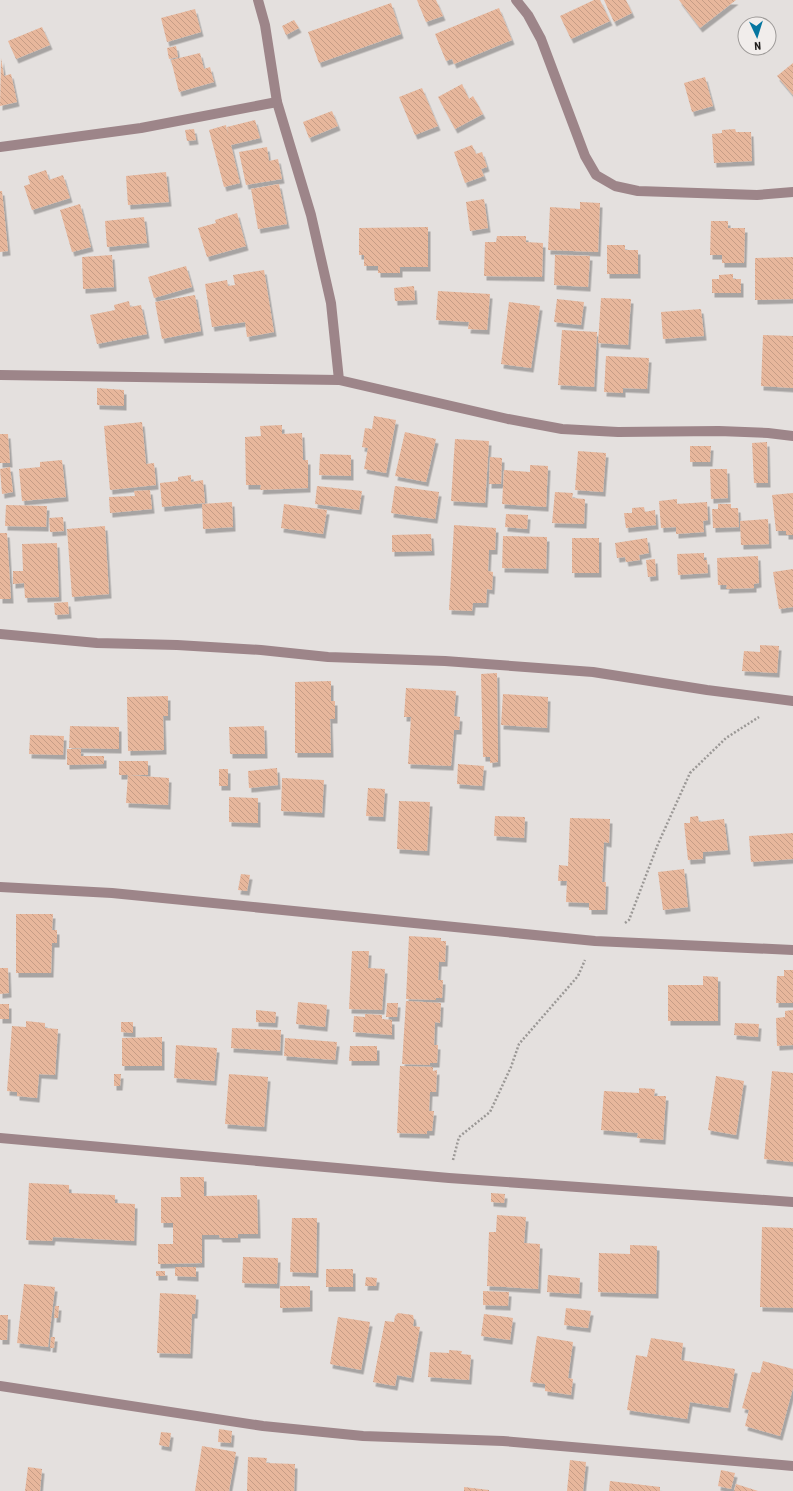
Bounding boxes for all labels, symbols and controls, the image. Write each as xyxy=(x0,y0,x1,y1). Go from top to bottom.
north arrow xyxy=(737,16,777,56)
text: N xyxy=(754,39,761,52)

